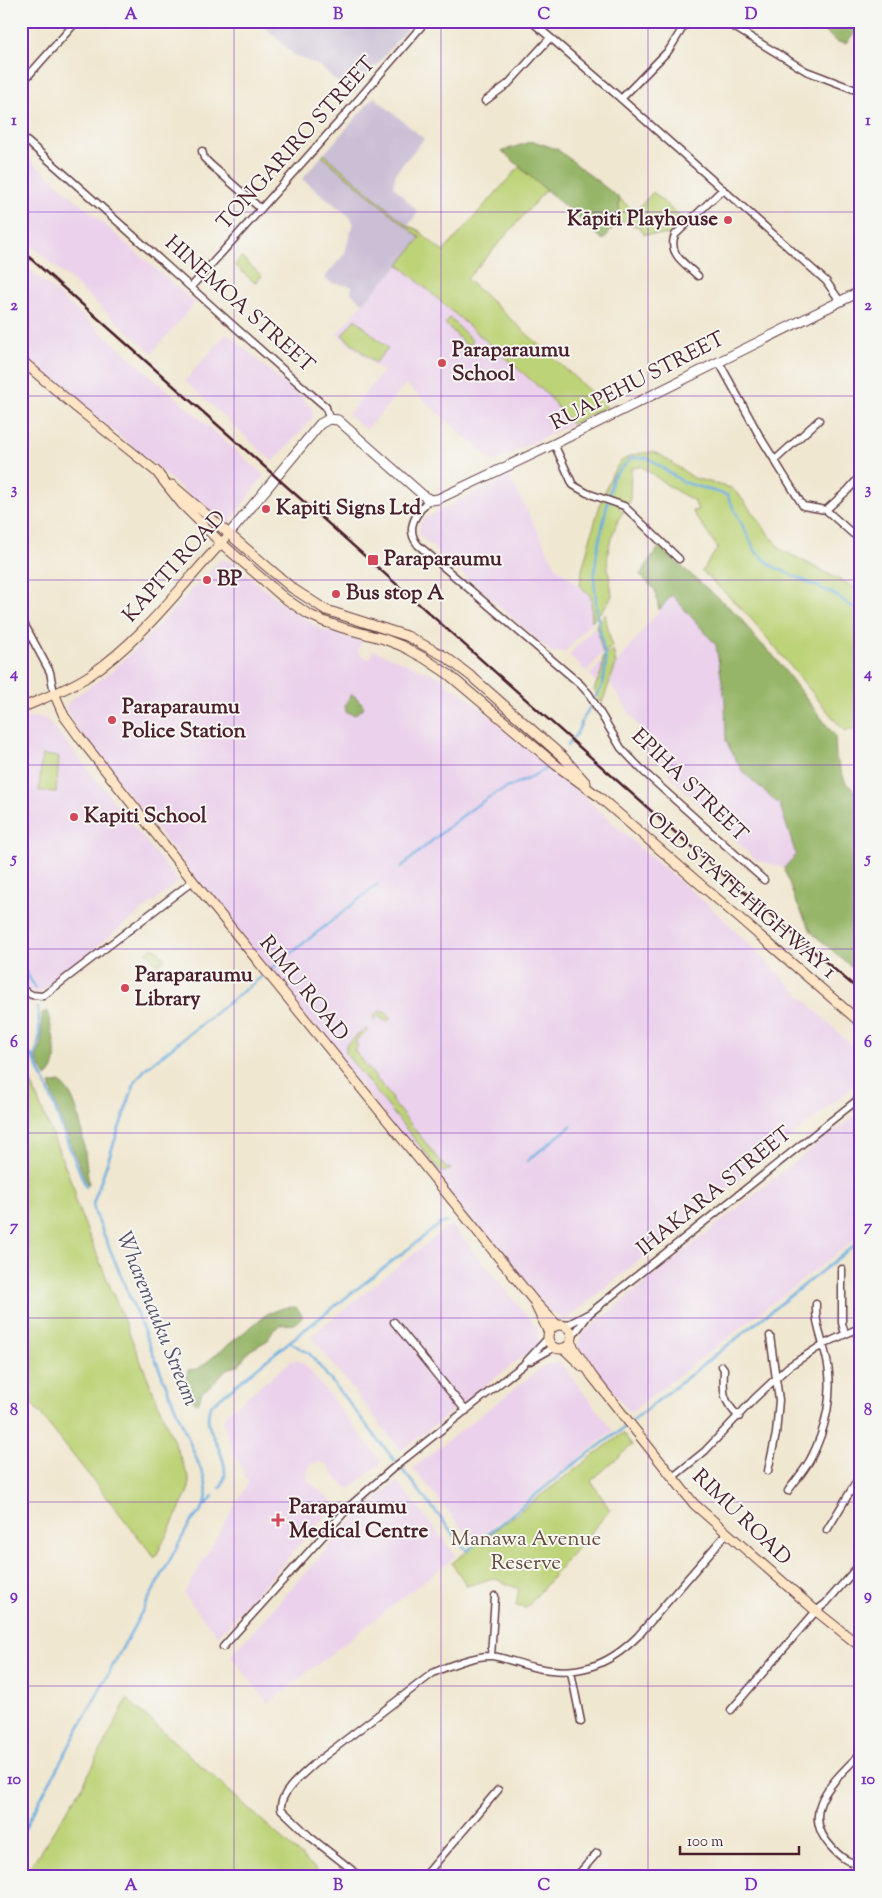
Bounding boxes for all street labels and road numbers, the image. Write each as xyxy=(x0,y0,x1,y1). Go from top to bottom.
street label: TONGARIRO STREET xyxy=(211,50,383,238)
street label: HINEMOA STREET xyxy=(157,229,321,381)
street label: RUAPEHU STREET xyxy=(546,325,731,439)
street label: KAPITI ROAD xyxy=(116,504,234,630)
street label: EPIHA STREET xyxy=(624,722,754,850)
street label: OLD STATE HIGHWAY 1 xyxy=(640,805,842,987)
street label: RIMU ROAD xyxy=(251,930,355,1048)
street label: IHAKARA STREET xyxy=(631,1120,799,1264)
street label: RIMU ROAD xyxy=(685,1463,797,1573)

